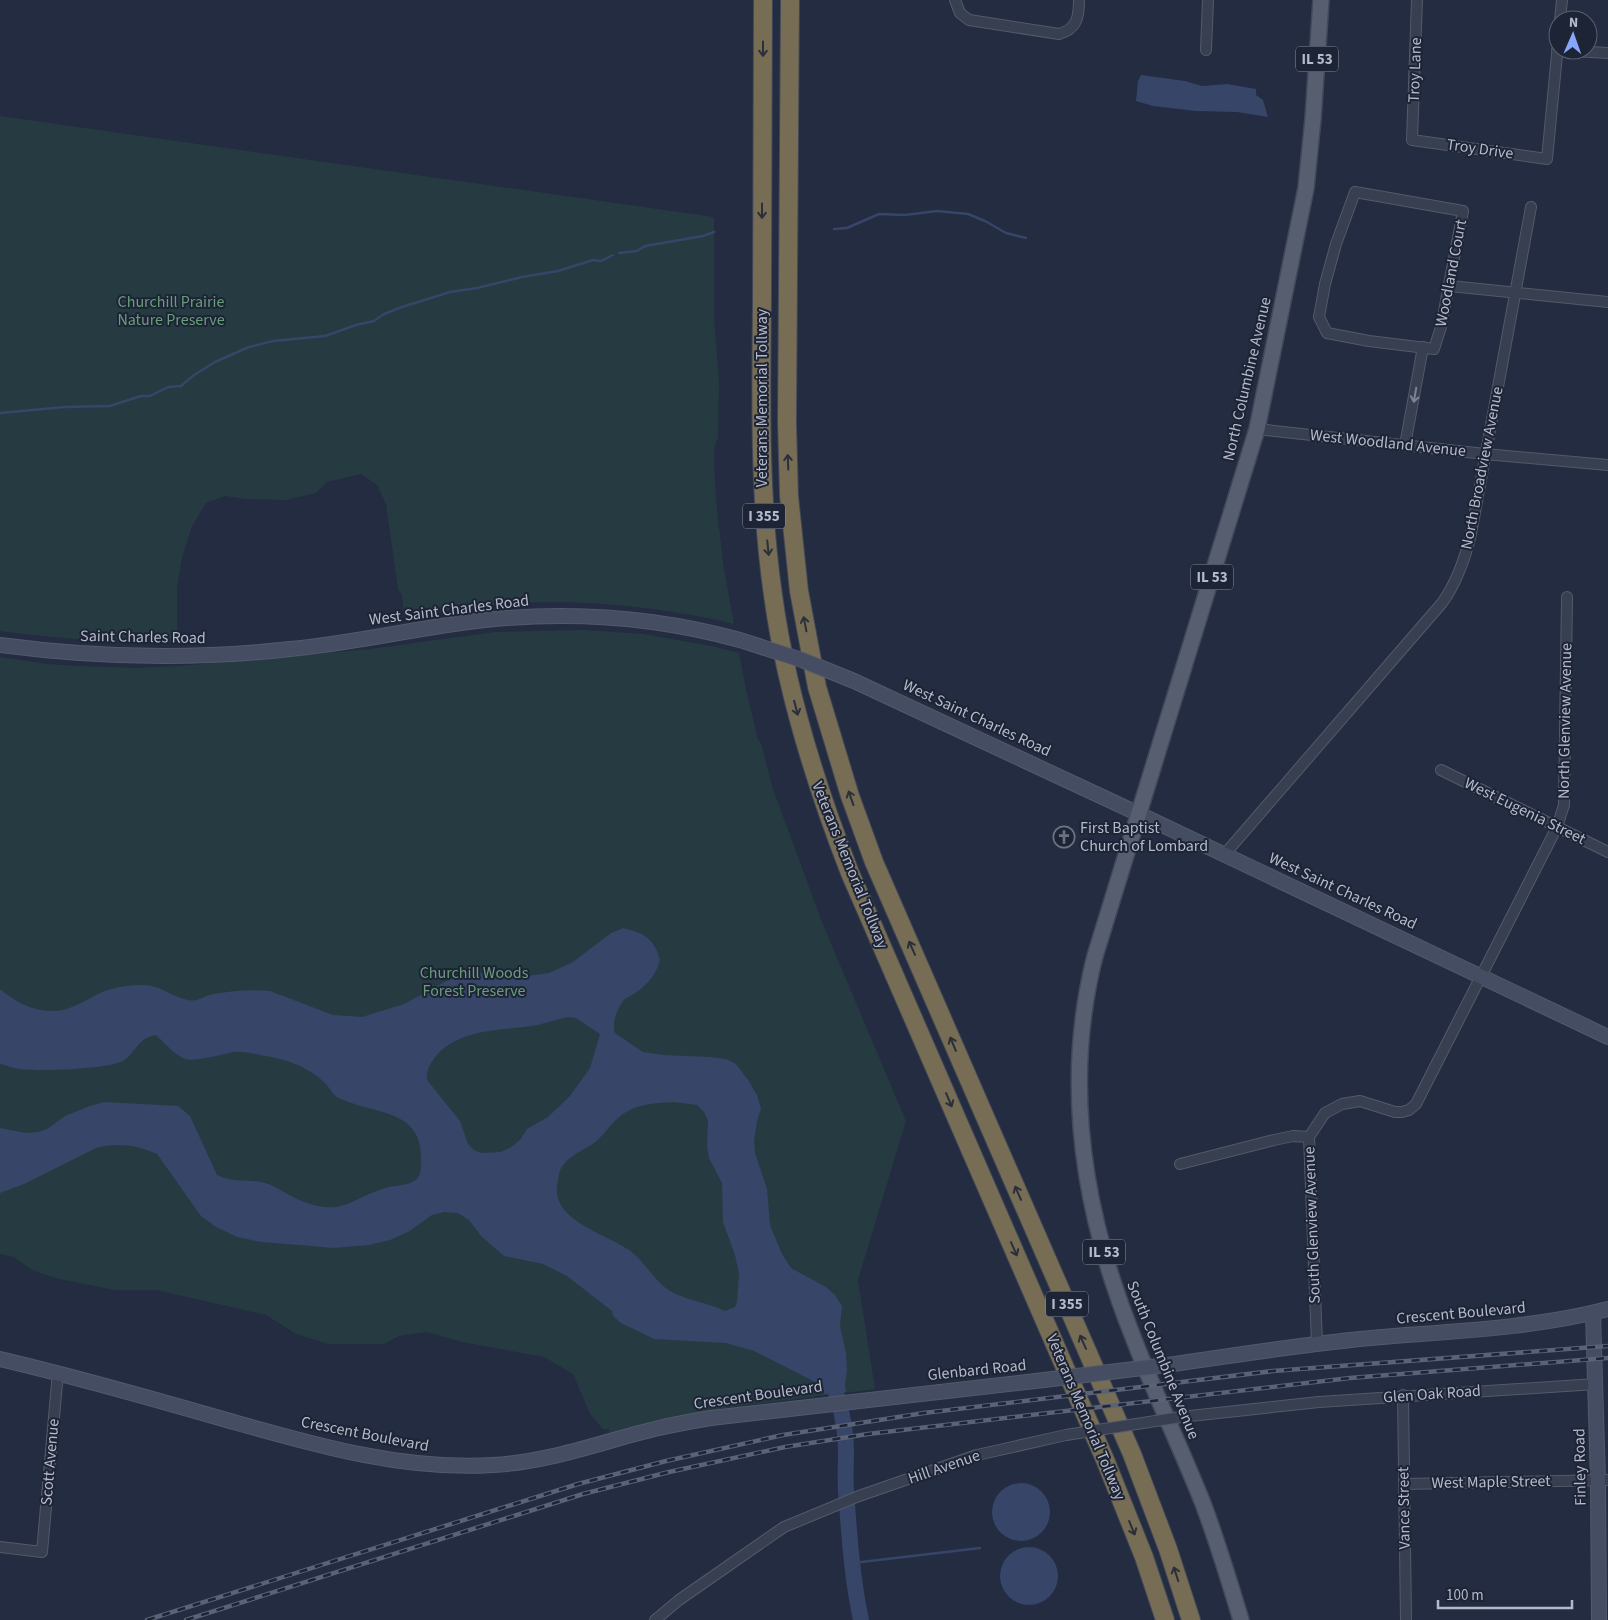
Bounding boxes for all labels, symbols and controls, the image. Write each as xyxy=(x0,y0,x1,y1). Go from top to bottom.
north arrow xyxy=(1548,10,1598,60)
text: N xyxy=(1568,13,1578,33)
street label: Troy Lane xyxy=(1403,37,1427,103)
one-way arrow xyxy=(758,40,768,56)
road number: IL 53 xyxy=(1296,46,1338,72)
street label: Troy Drive xyxy=(1445,133,1515,165)
one-way arrow xyxy=(757,202,767,219)
street label: Woodland Court xyxy=(1430,217,1472,329)
park label: Churchill Prairie Nature Preserve xyxy=(117,291,225,331)
street label: North Columbine Avenue xyxy=(1217,295,1277,463)
street label: Veterans Memorial Tollway xyxy=(751,308,773,487)
street label: North Broadview Avenue xyxy=(1455,385,1509,551)
one-way arrow xyxy=(1409,387,1419,403)
street label: West Woodland Avenue xyxy=(1309,424,1467,462)
one-way arrow xyxy=(783,455,793,471)
road number: I 355 xyxy=(743,504,785,528)
one-way arrow xyxy=(763,540,773,556)
road number: IL 53 xyxy=(1191,564,1233,590)
street label: West Saint Charles Road xyxy=(368,589,530,631)
one-way arrow xyxy=(800,616,810,632)
street label: Saint Charles Road xyxy=(80,625,206,649)
street label: North Glenview Avenue xyxy=(1553,643,1577,799)
street label: West Saint Charles Road xyxy=(899,674,1055,762)
one-way arrow xyxy=(792,700,801,716)
street label: West Eugenia Street xyxy=(1461,772,1590,850)
street label: Veterans Memorial Tollway xyxy=(806,778,894,952)
one-way arrow xyxy=(845,790,855,806)
place label: First Baptist Church of Lombard xyxy=(1080,817,1208,857)
church icon: First Baptist Church of Lombard xyxy=(1052,825,1076,849)
street label: West Saint Charles Road xyxy=(1265,847,1421,935)
one-way arrow xyxy=(906,941,916,956)
park label: Churchill Woods Forest Preserve xyxy=(420,962,529,1002)
one-way arrow xyxy=(948,1037,958,1052)
one-way arrow xyxy=(945,1092,955,1107)
street label: South Glenview Avenue xyxy=(1298,1146,1326,1304)
one-way arrow xyxy=(1013,1186,1023,1201)
road number: IL 53 xyxy=(1083,1240,1125,1264)
one-way arrow xyxy=(1009,1241,1019,1256)
street label: South Columbine Avenue xyxy=(1121,1277,1205,1443)
road number: I 355 xyxy=(1046,1292,1088,1316)
street label: Crescent Boulevard xyxy=(1395,1296,1527,1330)
street label: Veterans Memorial Tollway xyxy=(1041,1331,1131,1504)
one-way arrow xyxy=(1078,1335,1088,1350)
street label: Glenbard Road xyxy=(927,1354,1027,1386)
street label: Crescent Boulevard xyxy=(692,1375,824,1415)
street label: Glen Oak Road xyxy=(1382,1380,1482,1408)
street label: Crescent Boulevard xyxy=(299,1411,431,1457)
street label: Scott Avenue xyxy=(35,1418,65,1506)
street label: Finley Road xyxy=(1568,1428,1592,1506)
street label: Hill Avenue xyxy=(905,1444,983,1490)
street label: Vance Street xyxy=(1392,1466,1416,1550)
street label: West Maple Street xyxy=(1431,1470,1551,1494)
one-way arrow xyxy=(1128,1520,1137,1535)
one-way arrow xyxy=(1171,1566,1180,1582)
scale bar xyxy=(1438,1578,1572,1610)
text: 100 m xyxy=(1446,1585,1484,1606)

